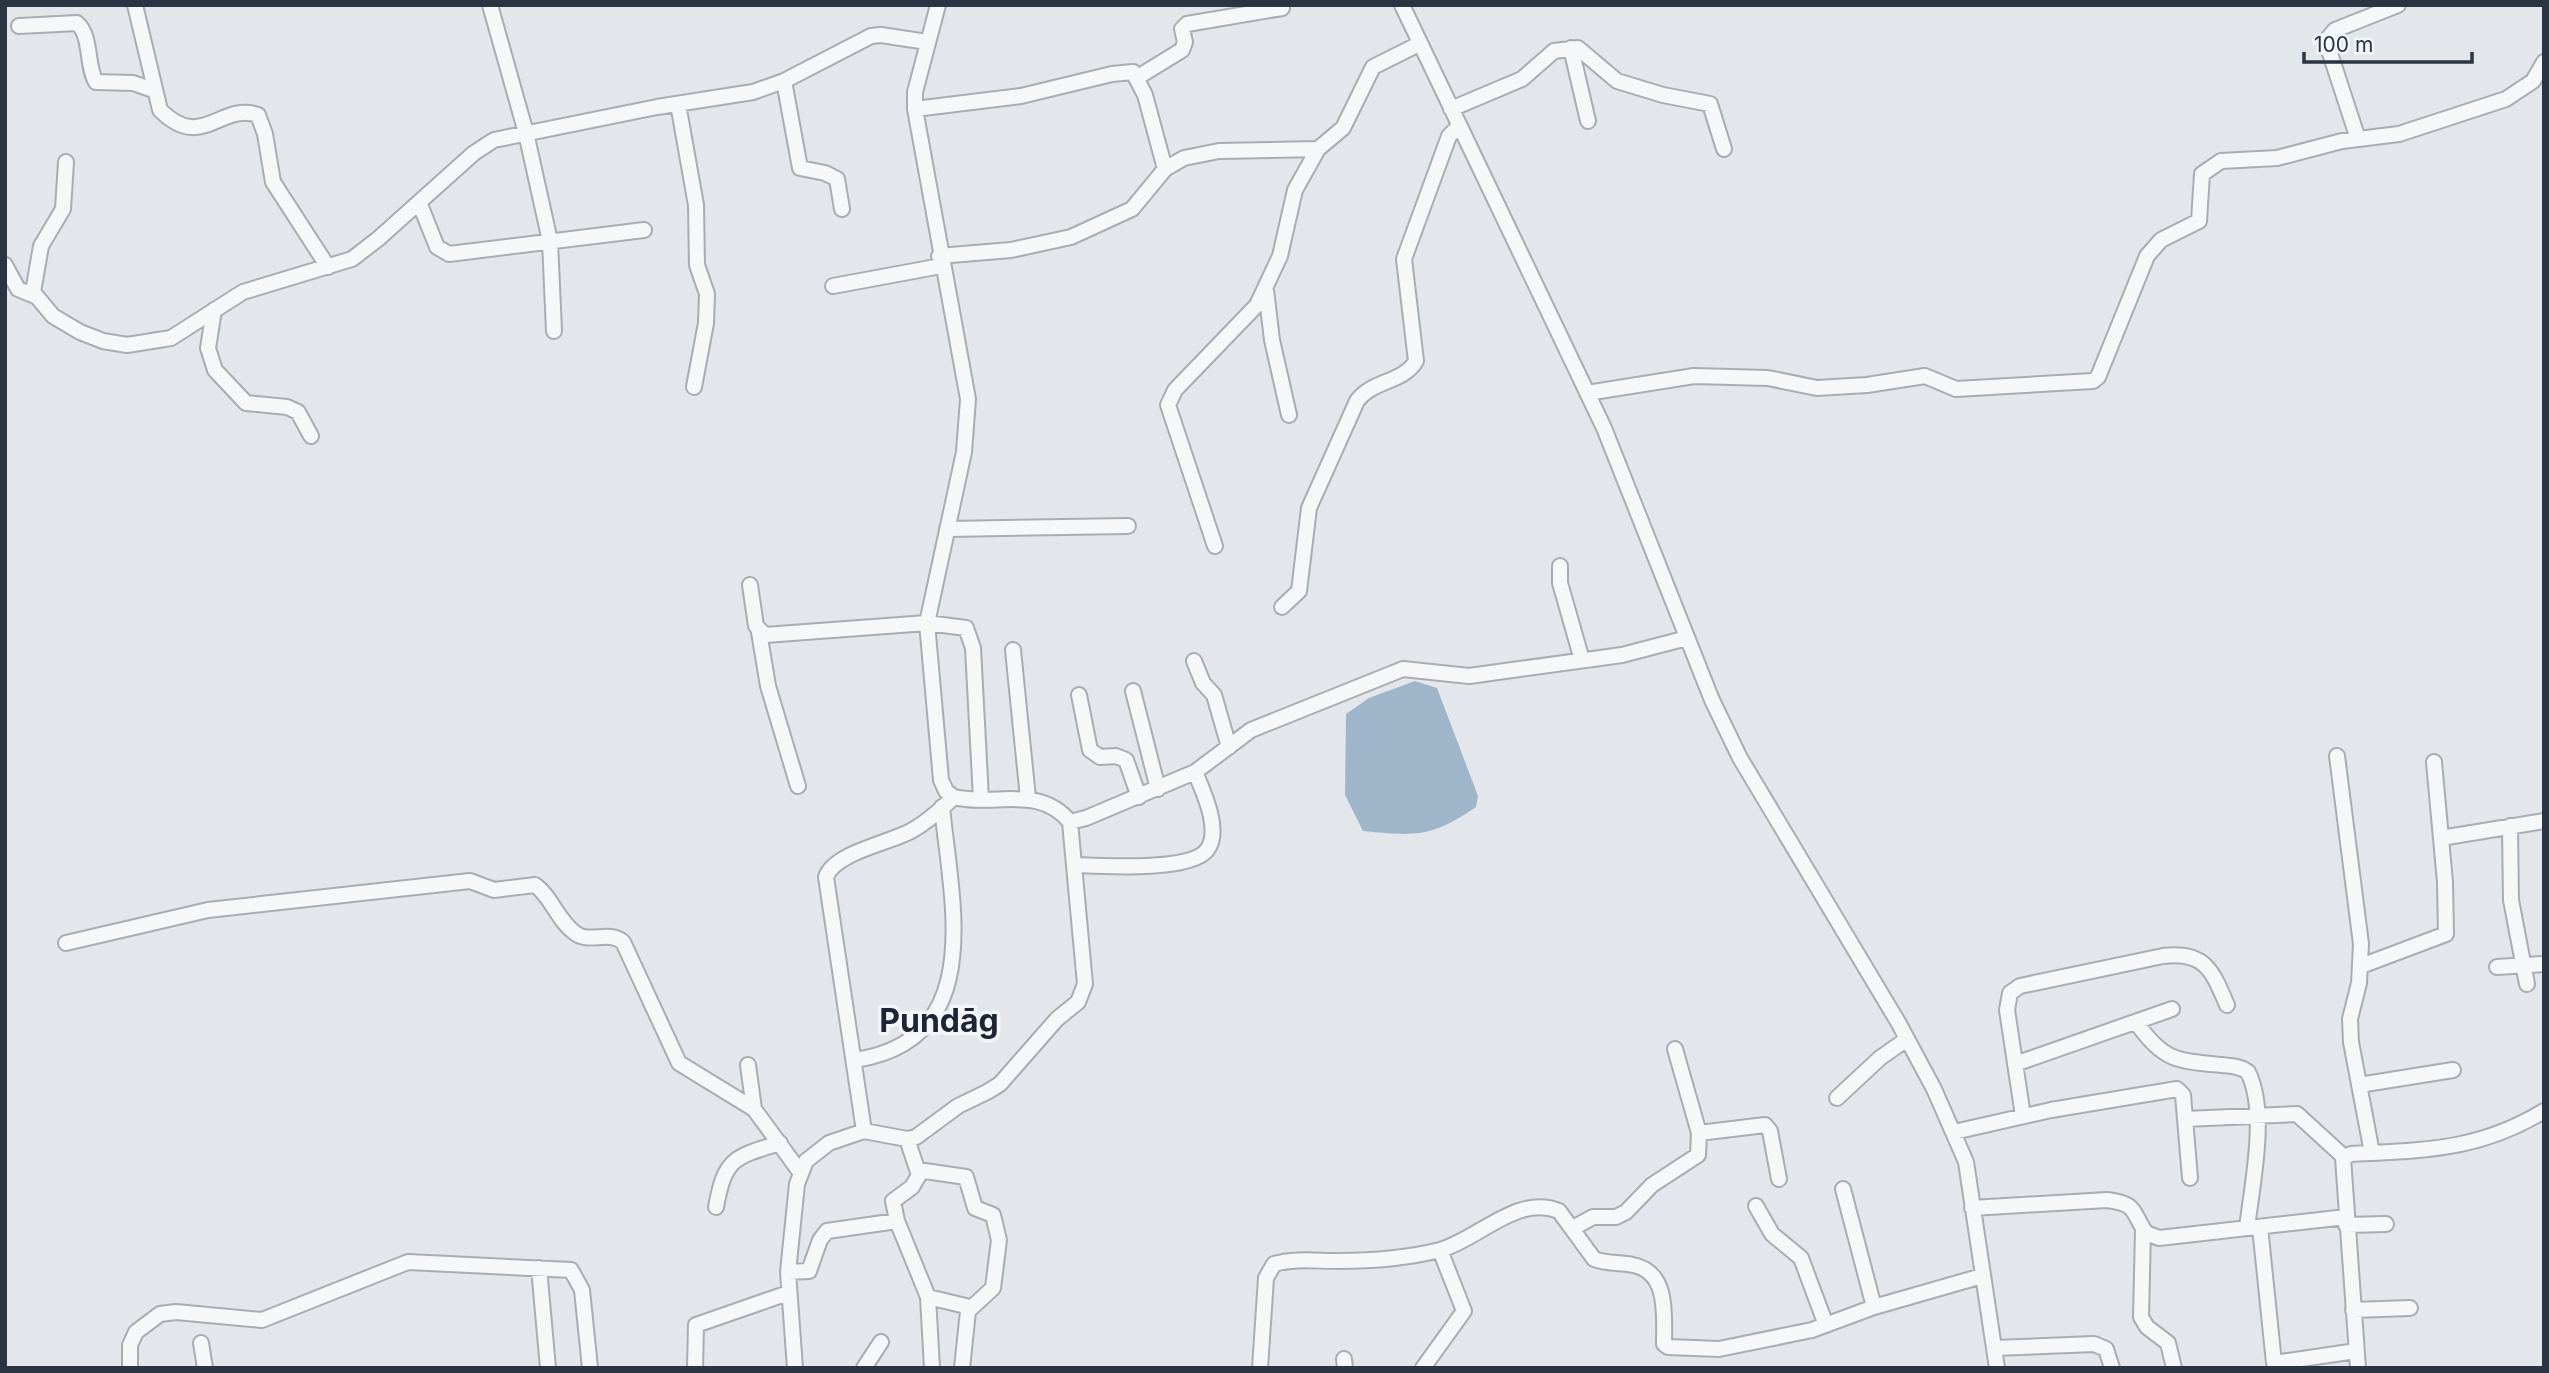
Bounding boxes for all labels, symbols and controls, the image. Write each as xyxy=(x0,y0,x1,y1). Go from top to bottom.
scale bar xyxy=(2304,21,2472,65)
text: 100 m xyxy=(2314,32,2373,57)
district label: Pundāg xyxy=(879,1001,999,1040)

